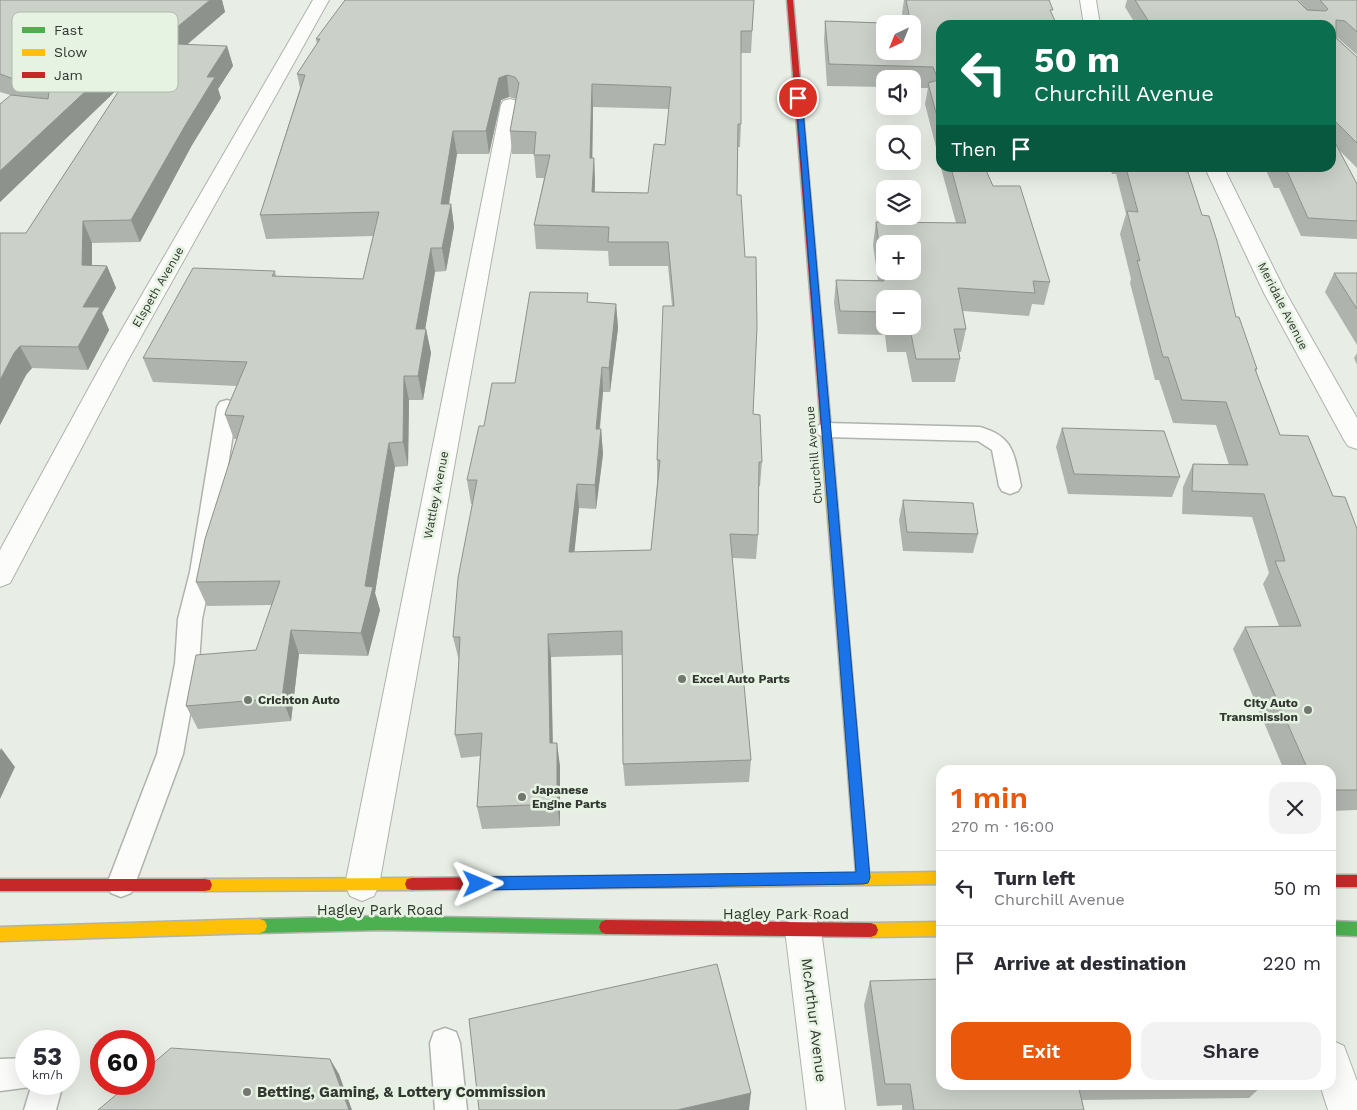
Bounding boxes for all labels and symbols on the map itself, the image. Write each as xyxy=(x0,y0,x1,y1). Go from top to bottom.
legend xyxy=(12,12,178,92)
north arrow xyxy=(876,15,921,60)
text: Fast xyxy=(54,22,83,38)
text: Slow xyxy=(54,44,87,60)
text: Jam xyxy=(54,67,83,83)
pin xyxy=(777,77,819,119)
street label: Elspeth Avenue xyxy=(129,244,187,330)
street label: Meridale Avenue xyxy=(1255,260,1311,352)
street label: Churchill Avenue xyxy=(803,405,825,504)
street label: Wattley Avenue xyxy=(421,450,451,540)
place label: Excel Auto Parts xyxy=(692,672,791,686)
marker: Excel Auto Parts xyxy=(676,673,688,685)
place label: Crichton Auto xyxy=(258,693,340,707)
marker: Crichton Auto xyxy=(242,694,254,706)
place label: City Auto Transmission xyxy=(1219,696,1298,724)
marker: City Auto Transmission xyxy=(1302,704,1314,716)
place label: Japanese Engine Parts xyxy=(532,783,607,811)
marker: Japanese Engine Parts xyxy=(516,791,528,803)
position arrow xyxy=(451,857,503,909)
street label: Hagley Park Road xyxy=(317,901,443,919)
street label: Hagley Park Road xyxy=(723,905,849,923)
street label: McArthur Avenue xyxy=(797,957,831,1083)
speed limit sign: 60 xyxy=(90,1030,155,1095)
place label: Betting, Gaming, & Lottery Commission xyxy=(257,1083,546,1101)
marker: Betting, Gaming, & Lottery Commission xyxy=(241,1086,253,1098)

